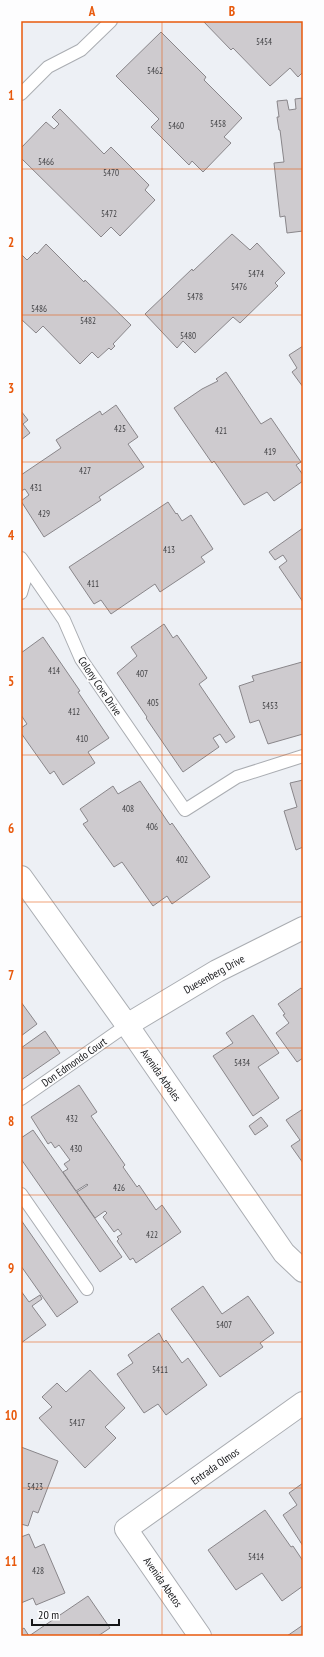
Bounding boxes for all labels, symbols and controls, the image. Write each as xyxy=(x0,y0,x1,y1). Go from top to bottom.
text: A xyxy=(88,3,96,20)
text: B xyxy=(229,3,235,20)
house number: 5454 xyxy=(256,36,272,47)
house number: 5462 xyxy=(147,65,163,76)
text: 1 xyxy=(8,87,14,104)
house number: 5458 xyxy=(210,118,226,129)
house number: 5460 xyxy=(168,120,184,131)
house number: 5466 xyxy=(38,156,54,167)
house number: 5470 xyxy=(103,167,119,178)
house number: 5472 xyxy=(101,208,117,219)
text: 2 xyxy=(8,234,14,251)
house number: 5474 xyxy=(248,268,264,279)
house number: 5476 xyxy=(231,281,247,292)
house number: 5478 xyxy=(187,291,203,302)
house number: 5486 xyxy=(31,303,47,314)
house number: 5482 xyxy=(80,315,96,326)
house number: 5480 xyxy=(180,330,196,341)
text: 3 xyxy=(8,380,14,397)
house number: 425 xyxy=(114,423,126,434)
house number: 421 xyxy=(215,425,227,436)
house number: 419 xyxy=(264,446,276,457)
house number: 427 xyxy=(79,465,91,476)
house number: 431 xyxy=(30,482,42,493)
house number: 429 xyxy=(38,508,50,519)
text: 4 xyxy=(8,527,15,544)
house number: 413 xyxy=(163,544,175,555)
house number: 411 xyxy=(87,578,99,589)
street label: Colony Cove Drive xyxy=(75,654,125,719)
house number: 414 xyxy=(48,665,60,676)
house number: 407 xyxy=(136,668,148,679)
text: 5 xyxy=(8,673,14,690)
house number: 405 xyxy=(147,697,159,708)
house number: 5453 xyxy=(262,700,278,711)
house number: 412 xyxy=(68,706,80,717)
house number: 410 xyxy=(76,733,88,744)
house number: 408 xyxy=(122,803,134,814)
text: 6 xyxy=(8,820,14,837)
house number: 406 xyxy=(146,821,158,832)
house number: 402 xyxy=(176,854,188,865)
street label: Duesenberg Drive xyxy=(181,951,247,997)
text: 7 xyxy=(8,967,14,984)
street label: Don Edmondo Court xyxy=(39,1034,109,1090)
street label: Avenida Arboles xyxy=(138,1046,184,1104)
house number: 5434 xyxy=(234,1057,250,1068)
text: 8 xyxy=(8,1113,14,1130)
house number: 432 xyxy=(66,1113,78,1124)
house number: 430 xyxy=(70,1143,82,1154)
house number: 426 xyxy=(113,1182,125,1193)
house number: 422 xyxy=(146,1229,158,1240)
text: 9 xyxy=(8,1260,14,1277)
house number: 5407 xyxy=(216,1319,232,1330)
house number: 5411 xyxy=(152,1364,168,1375)
text: 10 xyxy=(5,1407,17,1424)
house number: 5417 xyxy=(69,1417,85,1428)
street label: Entrada Olmos xyxy=(188,1444,242,1488)
house number: 5423 xyxy=(27,1481,43,1492)
house number: 5414 xyxy=(248,1551,264,1562)
text: 11 xyxy=(5,1553,17,1570)
street label: Avenida Abetos xyxy=(141,1554,186,1610)
house number: 428 xyxy=(32,1565,44,1576)
scale bar xyxy=(32,1601,119,1627)
text: 20 m xyxy=(38,1607,59,1622)

